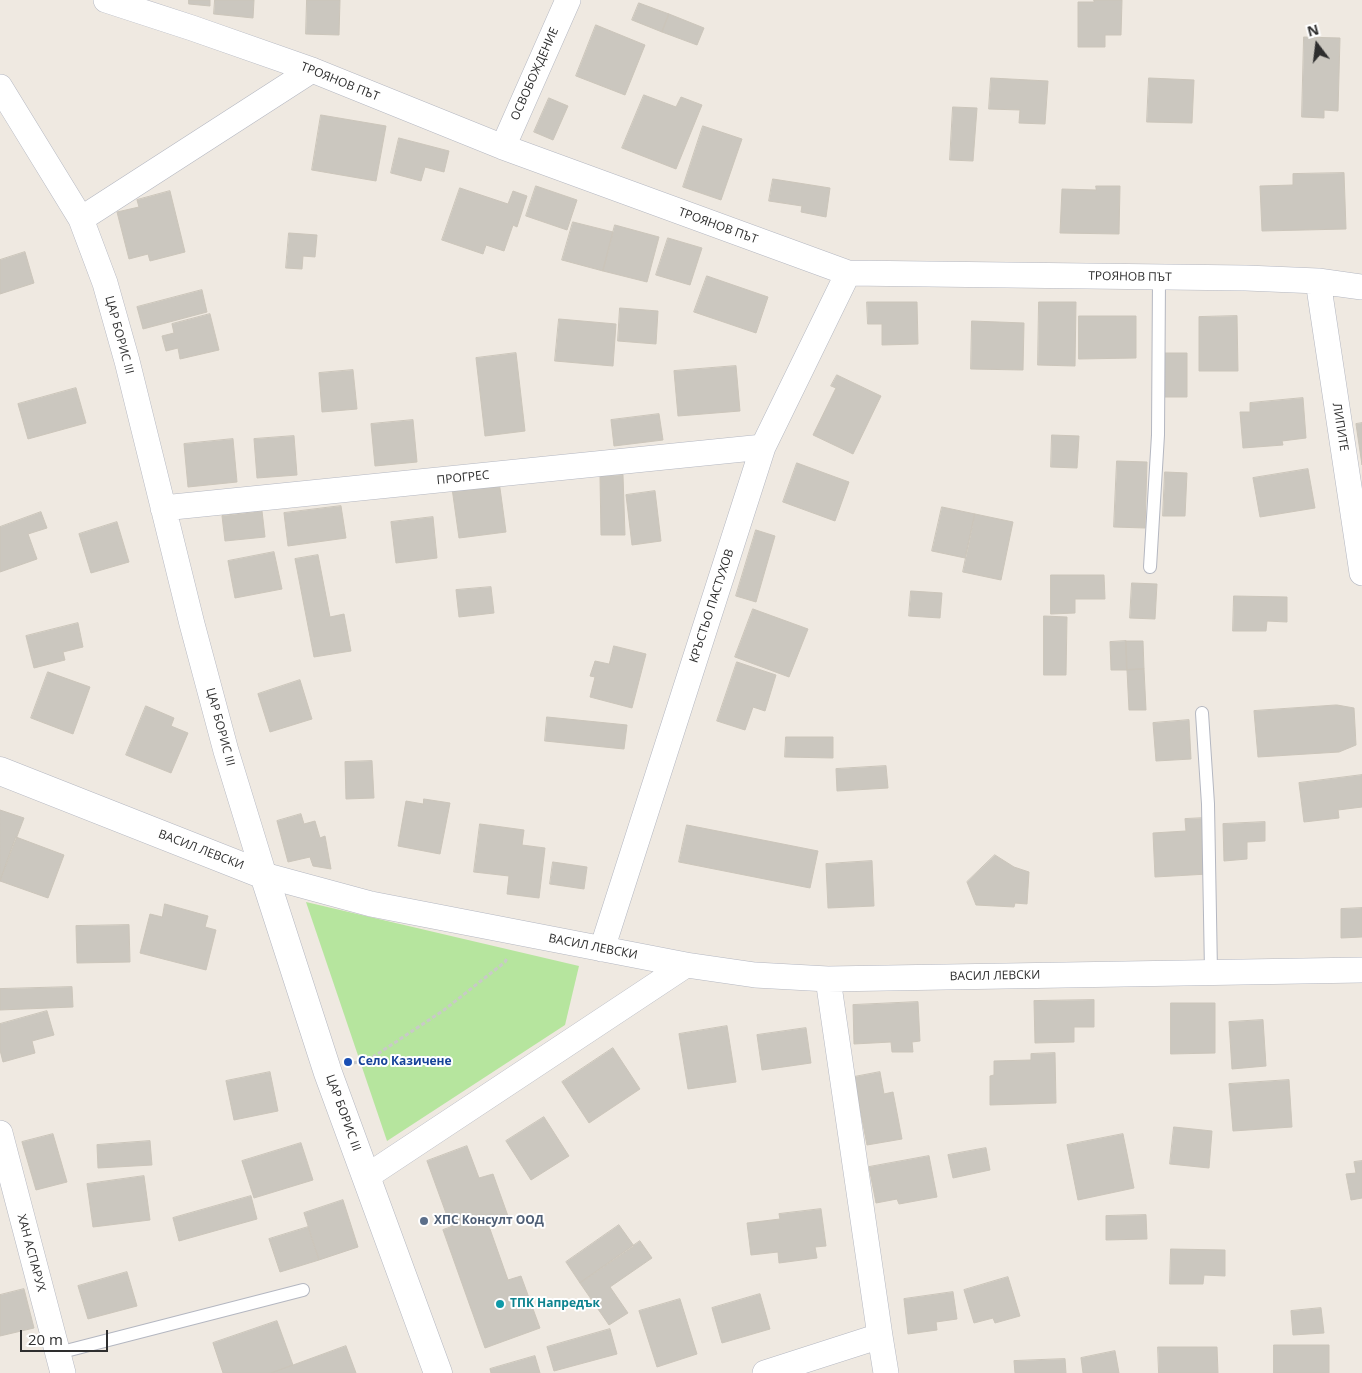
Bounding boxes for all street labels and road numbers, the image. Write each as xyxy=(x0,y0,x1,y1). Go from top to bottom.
street label: ОСВОБОЖДЕНИЕ xyxy=(508,25,562,123)
street label: ТРОЯНОВ ПЪТ xyxy=(299,60,381,104)
street label: ТРОЯНОВ ПЪТ xyxy=(676,205,760,247)
street label: ТРОЯНОВ ПЪТ xyxy=(1088,269,1172,285)
street label: ЦАР БОРИС III xyxy=(102,294,136,376)
street label: ЛИПИТЕ xyxy=(1329,402,1351,452)
street label: ПРОГРЕС xyxy=(436,468,490,488)
street label: КРЪСТЬО ПАСТУХОВ xyxy=(687,547,737,665)
street label: ЦАР БОРИС III xyxy=(203,686,237,768)
street label: ВАСИЛ ЛЕВСКИ xyxy=(156,827,246,873)
street label: ВАСИЛ ЛЕВСКИ xyxy=(547,931,639,963)
street label: ВАСИЛ ЛЕВСКИ xyxy=(950,968,1040,984)
street label: ЦАР БОРИС III xyxy=(322,1073,364,1153)
street label: ХАН АСПАРУХ xyxy=(14,1213,48,1293)

